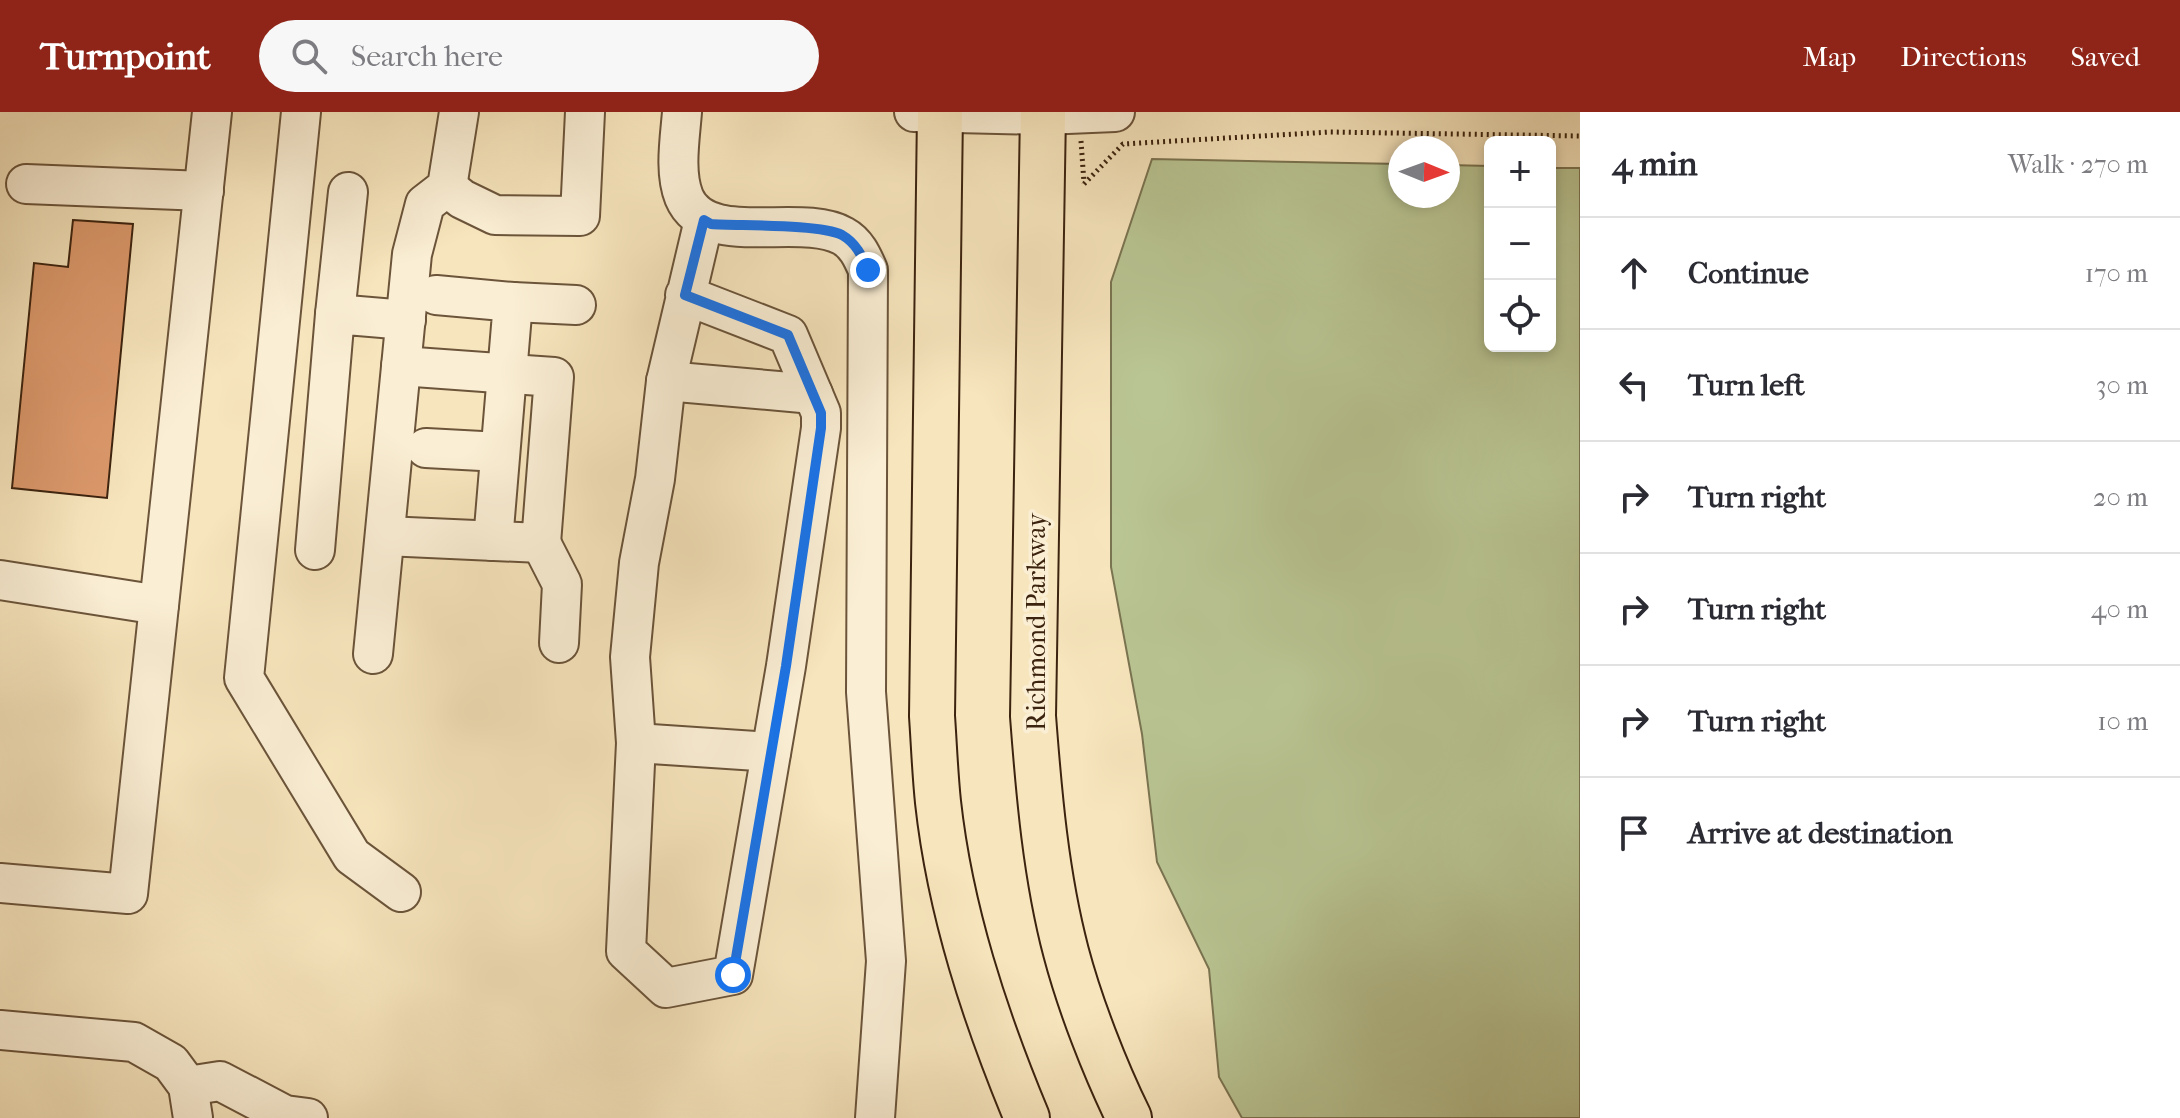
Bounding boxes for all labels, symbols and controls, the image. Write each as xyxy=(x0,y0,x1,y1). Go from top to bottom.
search box xyxy=(259,20,819,92)
text: Turnpoint xyxy=(40,34,211,79)
icon: search xyxy=(287,34,331,78)
text: Search here xyxy=(351,39,503,74)
text: Map xyxy=(1803,40,1856,73)
text: Directions xyxy=(1900,40,2027,73)
text: Saved xyxy=(2071,40,2140,73)
north arrow xyxy=(1388,136,1460,208)
map controls xyxy=(1484,136,1556,352)
button: + xyxy=(1484,136,1556,208)
text: 4 min xyxy=(1612,144,1697,184)
text: Walk · 270 m xyxy=(2008,149,2148,180)
button: − xyxy=(1484,208,1556,280)
icon: ahead xyxy=(1612,251,1656,295)
route end xyxy=(850,252,886,288)
text: Continue xyxy=(1688,256,1809,291)
text: 170 m xyxy=(2085,258,2148,289)
button: locate xyxy=(1484,280,1556,352)
icon: left xyxy=(1612,363,1656,407)
text: Turn left xyxy=(1688,368,1805,403)
text: 30 m xyxy=(2096,370,2148,401)
icon: right xyxy=(1612,475,1656,519)
text: Turn right xyxy=(1688,480,1826,515)
text: 20 m xyxy=(2093,482,2148,513)
street label: Richmond Parkway xyxy=(1021,512,1052,731)
icon: right xyxy=(1612,587,1656,631)
text: Turn right xyxy=(1688,592,1826,627)
text: 40 m xyxy=(2091,594,2148,625)
icon: right xyxy=(1612,699,1656,743)
text: Turn right xyxy=(1688,704,1826,739)
text: 10 m xyxy=(2097,706,2148,737)
icon: arrive xyxy=(1612,811,1656,855)
text: Arrive at destination xyxy=(1688,816,1953,851)
route start xyxy=(715,957,751,993)

